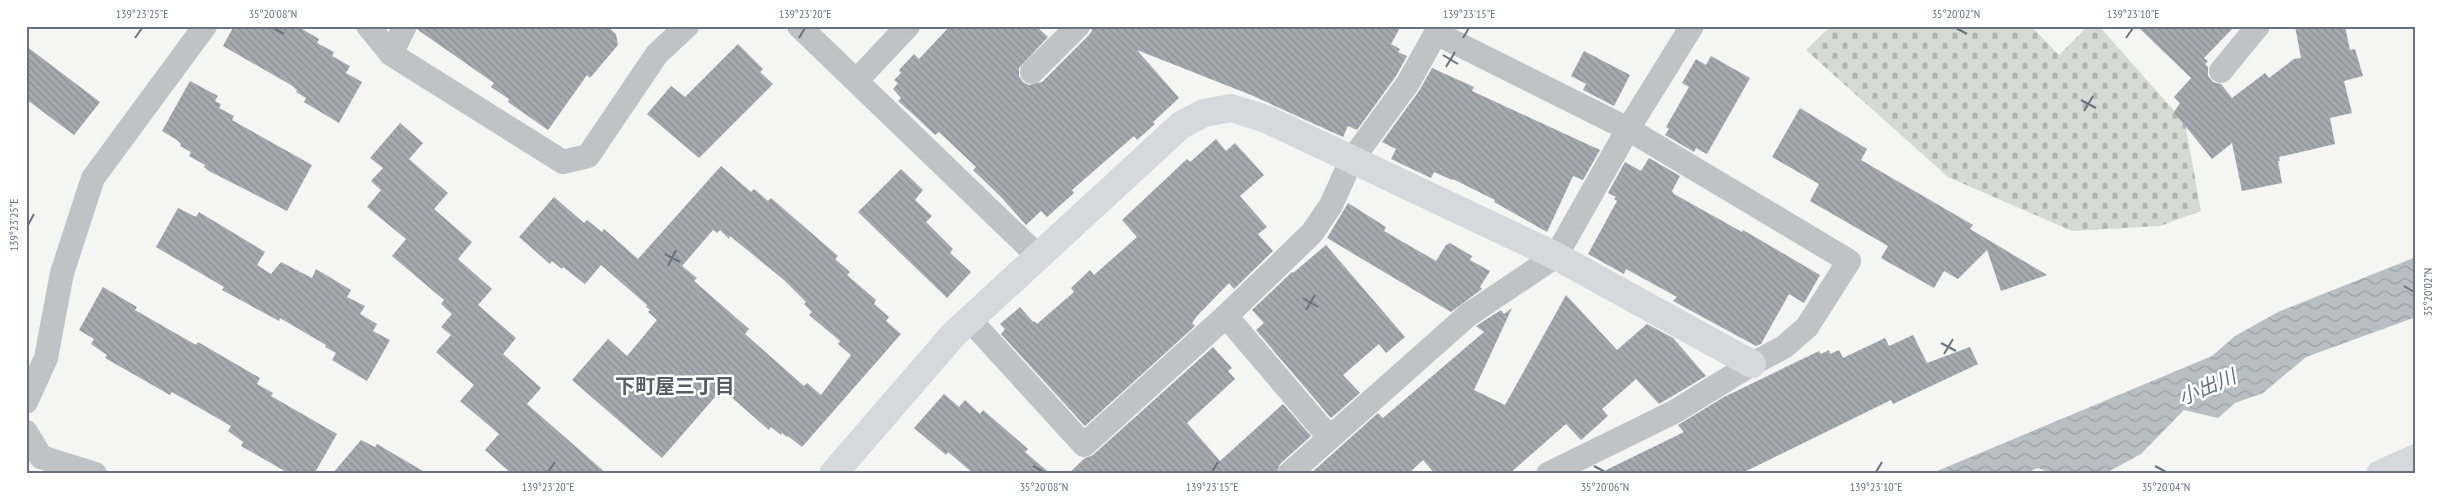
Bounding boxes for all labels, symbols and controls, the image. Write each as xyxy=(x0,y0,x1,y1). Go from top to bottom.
text: 139°23'25"E xyxy=(116,6,168,21)
text: 35°20'08"N xyxy=(249,6,297,21)
text: 139°23'20"E xyxy=(779,6,831,21)
text: 139°23'15"E xyxy=(1443,6,1495,21)
text: 35°20'02"N xyxy=(1932,6,1980,21)
text: 139°23'10"E xyxy=(2107,6,2159,21)
text: 139°23'25"E xyxy=(6,199,21,251)
text: 35°20'02"N xyxy=(2420,268,2435,316)
water label: 小出川 xyxy=(2174,363,2242,411)
district label: 下町屋三丁目 xyxy=(615,373,735,399)
text: 139°23'20"E xyxy=(522,479,574,494)
text: 35°20'08"N xyxy=(1020,479,1068,494)
text: 139°23'15"E xyxy=(1186,479,1238,494)
text: 35°20'06"N xyxy=(1581,479,1629,494)
text: 139°23'10"E xyxy=(1850,479,1902,494)
text: 35°20'04"N xyxy=(2142,479,2190,494)

